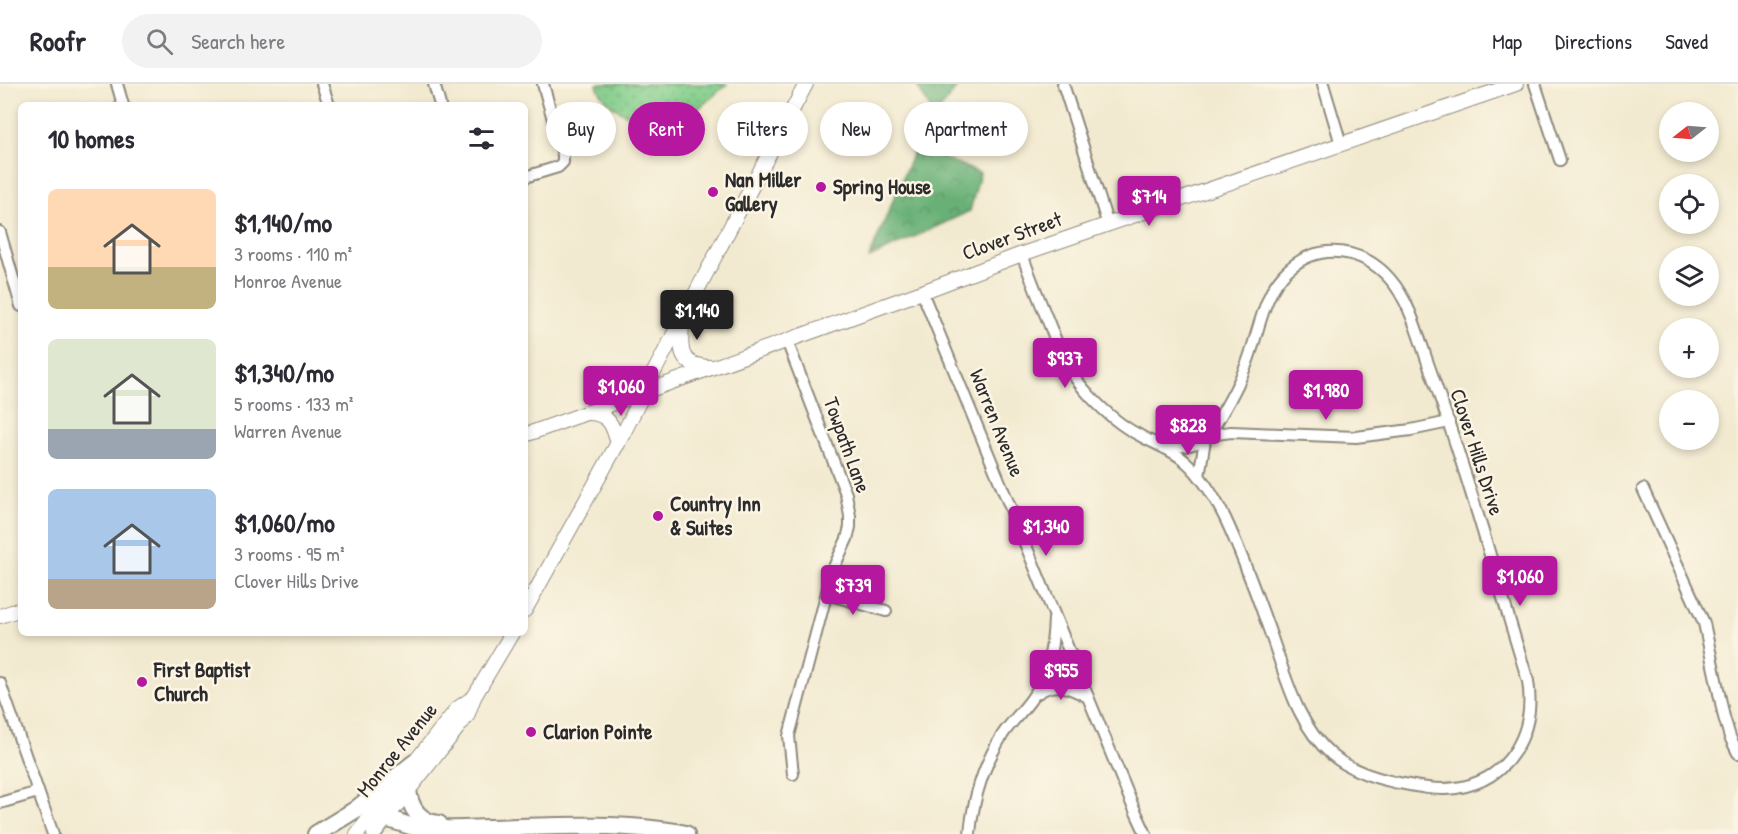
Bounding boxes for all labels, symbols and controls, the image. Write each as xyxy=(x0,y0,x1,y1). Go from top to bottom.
search box xyxy=(122,14,542,68)
text: Roofr xyxy=(30,22,86,60)
icon: search xyxy=(143,25,176,58)
text: Search here xyxy=(191,26,285,56)
text: Map xyxy=(1492,27,1522,56)
text: Directions xyxy=(1555,27,1632,56)
text: Saved xyxy=(1665,27,1708,56)
chip: Buy xyxy=(546,102,616,156)
chip: Rent xyxy=(628,102,705,156)
chip: Filters xyxy=(717,102,808,156)
chip: New xyxy=(820,102,892,156)
chip: Apartment xyxy=(904,102,1028,156)
north arrow xyxy=(1659,102,1719,162)
map controls xyxy=(1659,102,1719,450)
text: 10 homes xyxy=(48,121,135,156)
icon: filters xyxy=(465,122,498,155)
place label: Nan Miller Gallery xyxy=(725,165,802,219)
place label: Spring House xyxy=(833,172,932,202)
button: locate xyxy=(1659,174,1719,234)
pin: $714 xyxy=(1113,176,1185,227)
marker: Spring House xyxy=(814,180,828,194)
text: $714 xyxy=(1132,182,1166,209)
marker: Nan Miller Gallery xyxy=(706,185,720,199)
street label: Clover Street xyxy=(958,204,1066,267)
text: $1,140/mo xyxy=(234,205,332,240)
icon: home xyxy=(96,213,168,285)
text: 3 rooms · 110 m² xyxy=(234,240,352,267)
button: layers xyxy=(1659,246,1719,306)
text: Monroe Avenue xyxy=(234,267,342,294)
pin: $1,140 xyxy=(648,290,746,341)
text: $1,140 xyxy=(674,296,720,323)
button: + xyxy=(1659,318,1719,378)
pin: $937 xyxy=(1029,338,1101,389)
text: $937 xyxy=(1047,344,1083,371)
text: $1,340/mo xyxy=(234,355,334,390)
icon: home xyxy=(96,363,168,435)
street label: Warren Avenue xyxy=(963,365,1032,481)
pin: $1,060 xyxy=(572,366,670,417)
pin: $1,980 xyxy=(1277,370,1375,421)
text: $1,060 xyxy=(597,372,645,399)
text: $1,980 xyxy=(1303,376,1349,403)
street label: Clover Hills Drive xyxy=(1443,385,1512,519)
text: 5 rooms · 133 m² xyxy=(234,390,353,417)
button: − xyxy=(1659,390,1719,450)
street label: Towpath Lane xyxy=(817,393,878,497)
pin: $828 xyxy=(1152,405,1224,456)
text: $828 xyxy=(1170,411,1206,438)
text: Warren Avenue xyxy=(234,417,342,444)
place label: Country Inn & Suites xyxy=(670,489,761,542)
text: $1,060/mo xyxy=(234,505,335,540)
pin: $1,340 xyxy=(997,506,1095,557)
marker: Country Inn & Suites xyxy=(651,509,665,523)
text: $1,340 xyxy=(1023,512,1069,539)
icon: home xyxy=(96,513,168,585)
text: 3 rooms · 95 m² xyxy=(234,540,344,567)
pin: $1,060 xyxy=(1471,556,1569,607)
text: $1,060 xyxy=(1496,562,1544,589)
pin: $739 xyxy=(817,565,889,616)
text: Clover Hills Drive xyxy=(234,567,359,594)
text: $739 xyxy=(835,571,871,598)
pin: $955 xyxy=(1025,650,1097,701)
place label: First Baptist Church xyxy=(153,655,251,708)
text: $955 xyxy=(1044,656,1078,683)
marker: First Baptist Church xyxy=(135,675,149,689)
street label: Monroe Avenue xyxy=(350,696,444,803)
place label: Clarion Pointe xyxy=(543,717,653,746)
marker: Clarion Pointe xyxy=(524,725,538,739)

